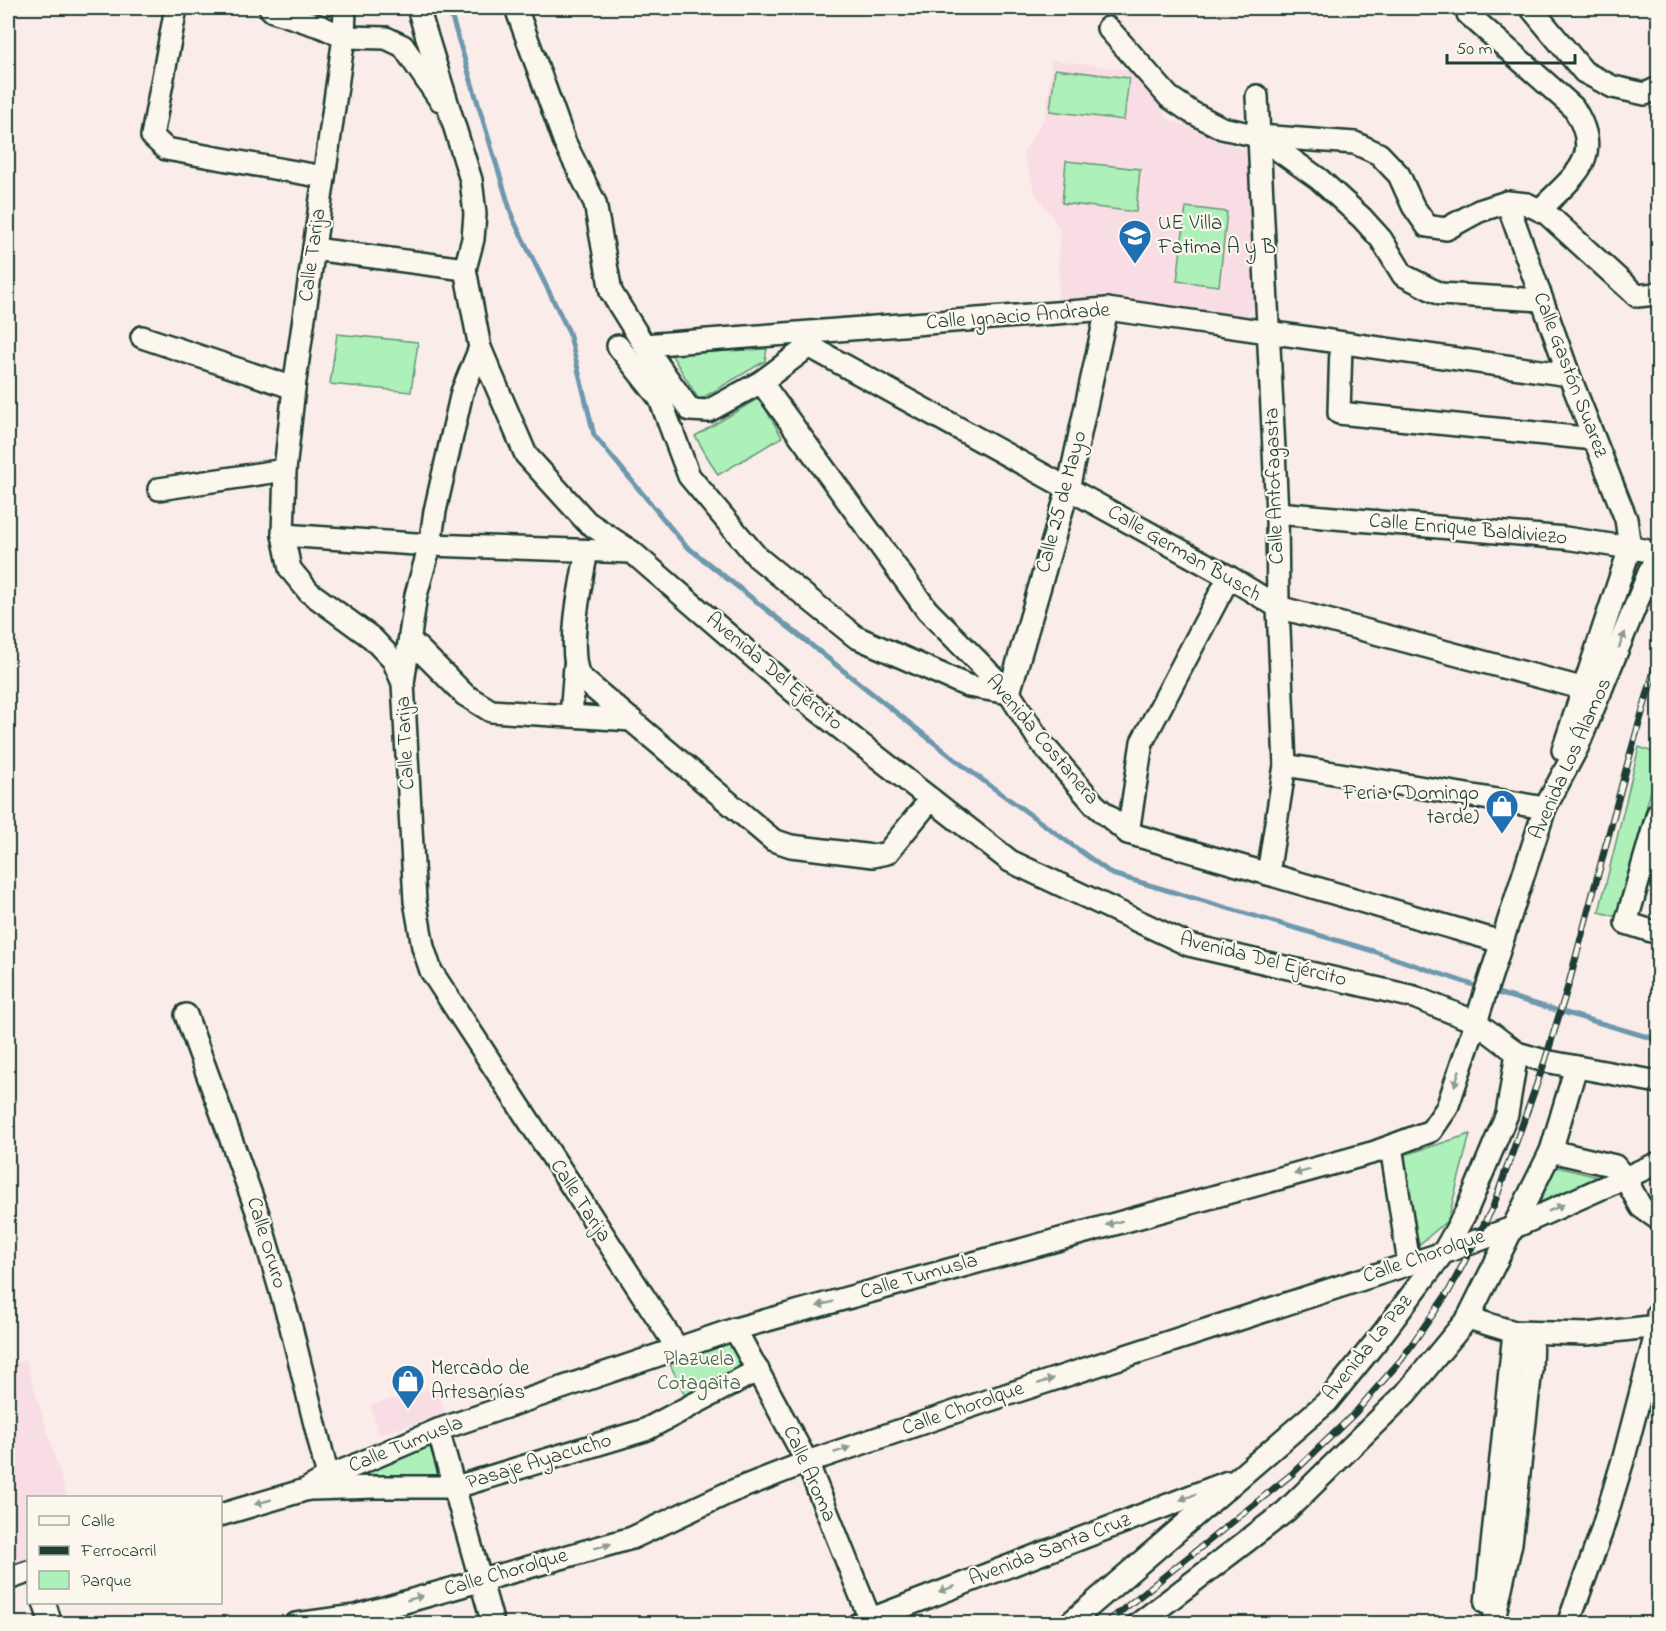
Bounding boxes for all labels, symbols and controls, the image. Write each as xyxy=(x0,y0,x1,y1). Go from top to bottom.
scale bar xyxy=(1447,27,1574,65)
text: 50 m xyxy=(1456,37,1493,63)
street label: Calle Tarija xyxy=(292,206,334,304)
place label: UE Villa Fatima A y B xyxy=(1157,209,1276,265)
school or university icon: UE Villa Fatima A y B xyxy=(1117,218,1153,265)
street label: Calle Gastón Suarez xyxy=(1525,288,1615,462)
street label: Calle Ignacio Andrade xyxy=(925,296,1112,340)
street label: Calle Antofagasta xyxy=(1257,407,1295,565)
street label: Calle 25 de Mayo xyxy=(1029,428,1097,577)
street label: Calle German Busch xyxy=(1102,498,1266,610)
street label: Calle Enrique Baldiviezo xyxy=(1368,506,1568,554)
street label: Avenida Del Ejército xyxy=(699,606,849,739)
one-way arrow xyxy=(1617,631,1627,649)
street label: Avenida Costanera xyxy=(978,668,1106,812)
street label: Avenida Los Álamos xyxy=(1521,673,1620,845)
street label: Calle Tarija xyxy=(389,695,423,791)
place label: Feria (Domingo tarde) xyxy=(1342,779,1479,833)
shop icon: Feria (Domingo tarde) xyxy=(1484,788,1520,835)
street label: Avenida Del Ejército xyxy=(1176,925,1350,995)
one-way arrow xyxy=(1452,1069,1462,1087)
street label: Calle Tarija xyxy=(542,1153,618,1249)
one-way arrow xyxy=(1293,1168,1311,1177)
street label: Calle Oruro xyxy=(238,1194,294,1293)
one-way arrow xyxy=(1547,1204,1564,1213)
one-way arrow xyxy=(1105,1219,1123,1229)
street label: Calle Chorolque xyxy=(1359,1222,1490,1292)
street label: Calle Tumusla xyxy=(857,1246,981,1308)
street label: Avenida La Paz xyxy=(1316,1288,1420,1408)
one-way arrow xyxy=(816,1300,834,1309)
park label: Plazuela Cotagaita xyxy=(657,1345,741,1401)
place label: Mercado de Artesanías xyxy=(431,1354,530,1408)
shop icon: Mercado de Artesanías xyxy=(390,1363,426,1410)
street label: Calle Chorolque xyxy=(898,1374,1029,1444)
one-way arrow xyxy=(1037,1376,1055,1385)
street label: Calle Tumusla xyxy=(344,1408,468,1482)
street label: Calle Aroma xyxy=(774,1421,844,1527)
street label: Pasaje Ayacucho xyxy=(463,1426,616,1500)
one-way arrow xyxy=(833,1445,851,1454)
one-way arrow xyxy=(1179,1493,1197,1502)
legend xyxy=(27,1496,222,1604)
one-way arrow xyxy=(254,1498,272,1507)
street label: Avenida Santa Cruz xyxy=(965,1505,1135,1595)
text: Calle xyxy=(81,1509,116,1535)
text: Ferrocarril xyxy=(80,1539,156,1565)
street label: Calle Chorolque xyxy=(441,1541,572,1605)
one-way arrow xyxy=(594,1541,612,1550)
text: Parque xyxy=(81,1569,132,1595)
one-way arrow xyxy=(938,1585,956,1595)
one-way arrow xyxy=(406,1593,424,1602)

